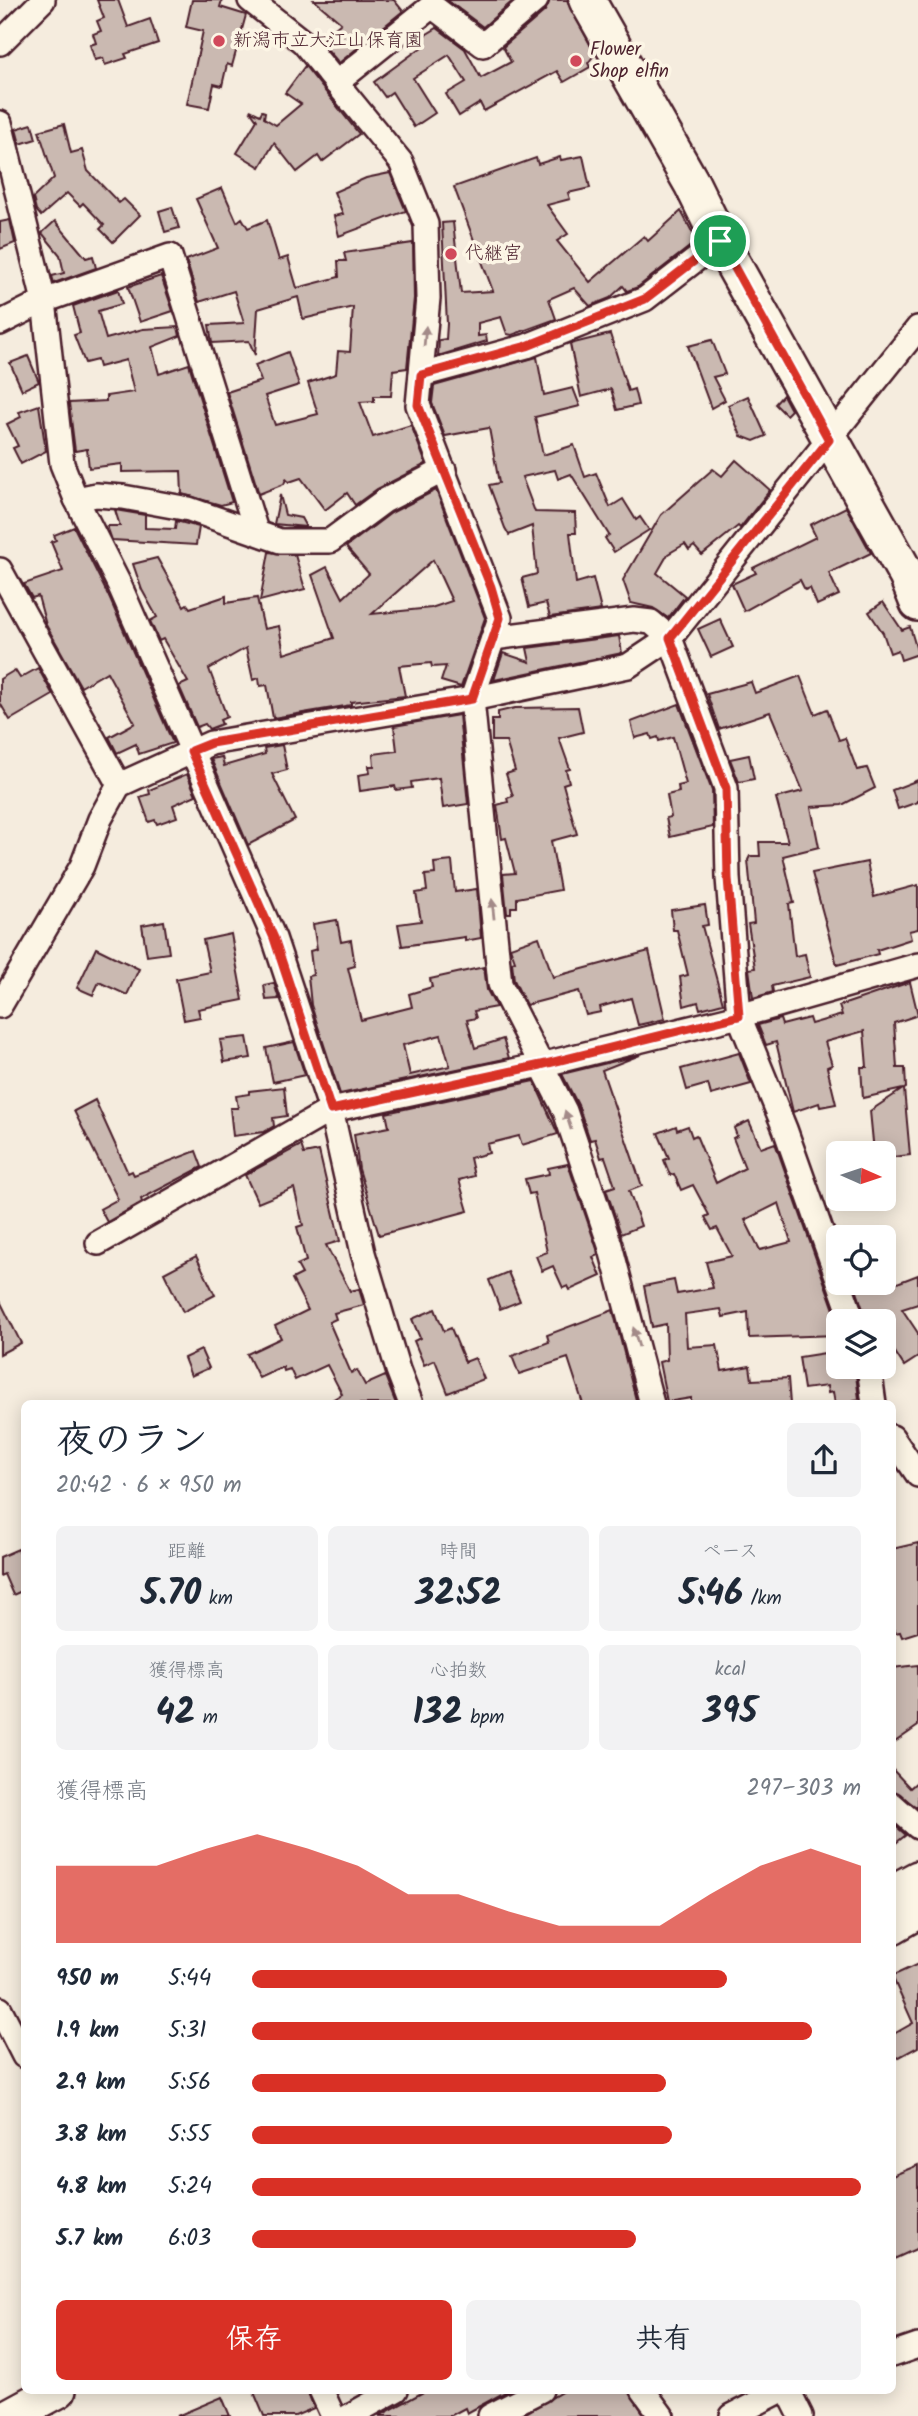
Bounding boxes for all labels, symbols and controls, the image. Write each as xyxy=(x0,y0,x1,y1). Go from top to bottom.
place label: 新潟市立大江山保育園 xyxy=(233,26,423,56)
marker: 新潟市立大江山保育園 xyxy=(211,33,227,49)
place label: Flower Shop elfin xyxy=(590,35,669,87)
marker: Flower Shop elfin xyxy=(568,53,584,69)
pin xyxy=(690,211,750,271)
icon: arrive xyxy=(701,222,739,260)
place label: 代継宮 xyxy=(465,239,522,269)
marker: 代継宮 xyxy=(443,246,459,262)
one-way arrow xyxy=(420,324,431,346)
one-way arrow xyxy=(487,898,498,920)
one-way arrow xyxy=(562,1110,572,1131)
north arrow xyxy=(826,1141,896,1211)
map controls xyxy=(826,1141,896,1379)
button: locate xyxy=(826,1225,896,1295)
button: layers xyxy=(826,1309,896,1379)
one-way arrow xyxy=(630,1327,640,1348)
text: 夜のラン xyxy=(56,1412,208,1472)
button: share xyxy=(787,1423,861,1497)
text: 20:42 · 6 × 950 m xyxy=(56,1468,242,1504)
text: 距離 xyxy=(168,1537,206,1567)
text: 時間 xyxy=(439,1537,478,1567)
text: ペース xyxy=(702,1537,758,1567)
text: 5.70 xyxy=(141,1567,201,1623)
text: 32:52 xyxy=(415,1567,502,1623)
text: 5:46 xyxy=(679,1567,743,1623)
text: km xyxy=(201,1584,233,1614)
text: /km xyxy=(743,1584,782,1614)
text: kcal xyxy=(715,1655,746,1685)
text: 獲得標高 xyxy=(149,1656,225,1686)
text: 心拍数 xyxy=(430,1656,487,1686)
text: 395 xyxy=(703,1685,757,1741)
text: 42 xyxy=(156,1686,195,1742)
text: 132 xyxy=(413,1686,463,1742)
text: m xyxy=(195,1703,218,1733)
text: bpm xyxy=(463,1703,504,1733)
text: 297–303 m xyxy=(746,1771,861,1807)
text: 獲得標高 xyxy=(56,1774,148,1810)
text: 950 m xyxy=(56,1961,119,1997)
text: 5:44 xyxy=(168,1961,211,1997)
text: 1.9 km xyxy=(56,2013,119,2049)
text: 5:31 xyxy=(168,2013,206,2049)
text: 2.9 km xyxy=(56,2065,126,2101)
text: 5:56 xyxy=(168,2065,211,2101)
text: 3.8 km xyxy=(56,2117,127,2153)
text: 5:55 xyxy=(168,2117,211,2153)
text: 4.8 km xyxy=(56,2169,127,2205)
text: 5:24 xyxy=(168,2169,212,2205)
text: 5.7 km xyxy=(56,2221,123,2257)
text: 6:03 xyxy=(168,2221,211,2257)
button: 保存 xyxy=(56,2300,452,2380)
button: 共有 xyxy=(466,2300,861,2380)

